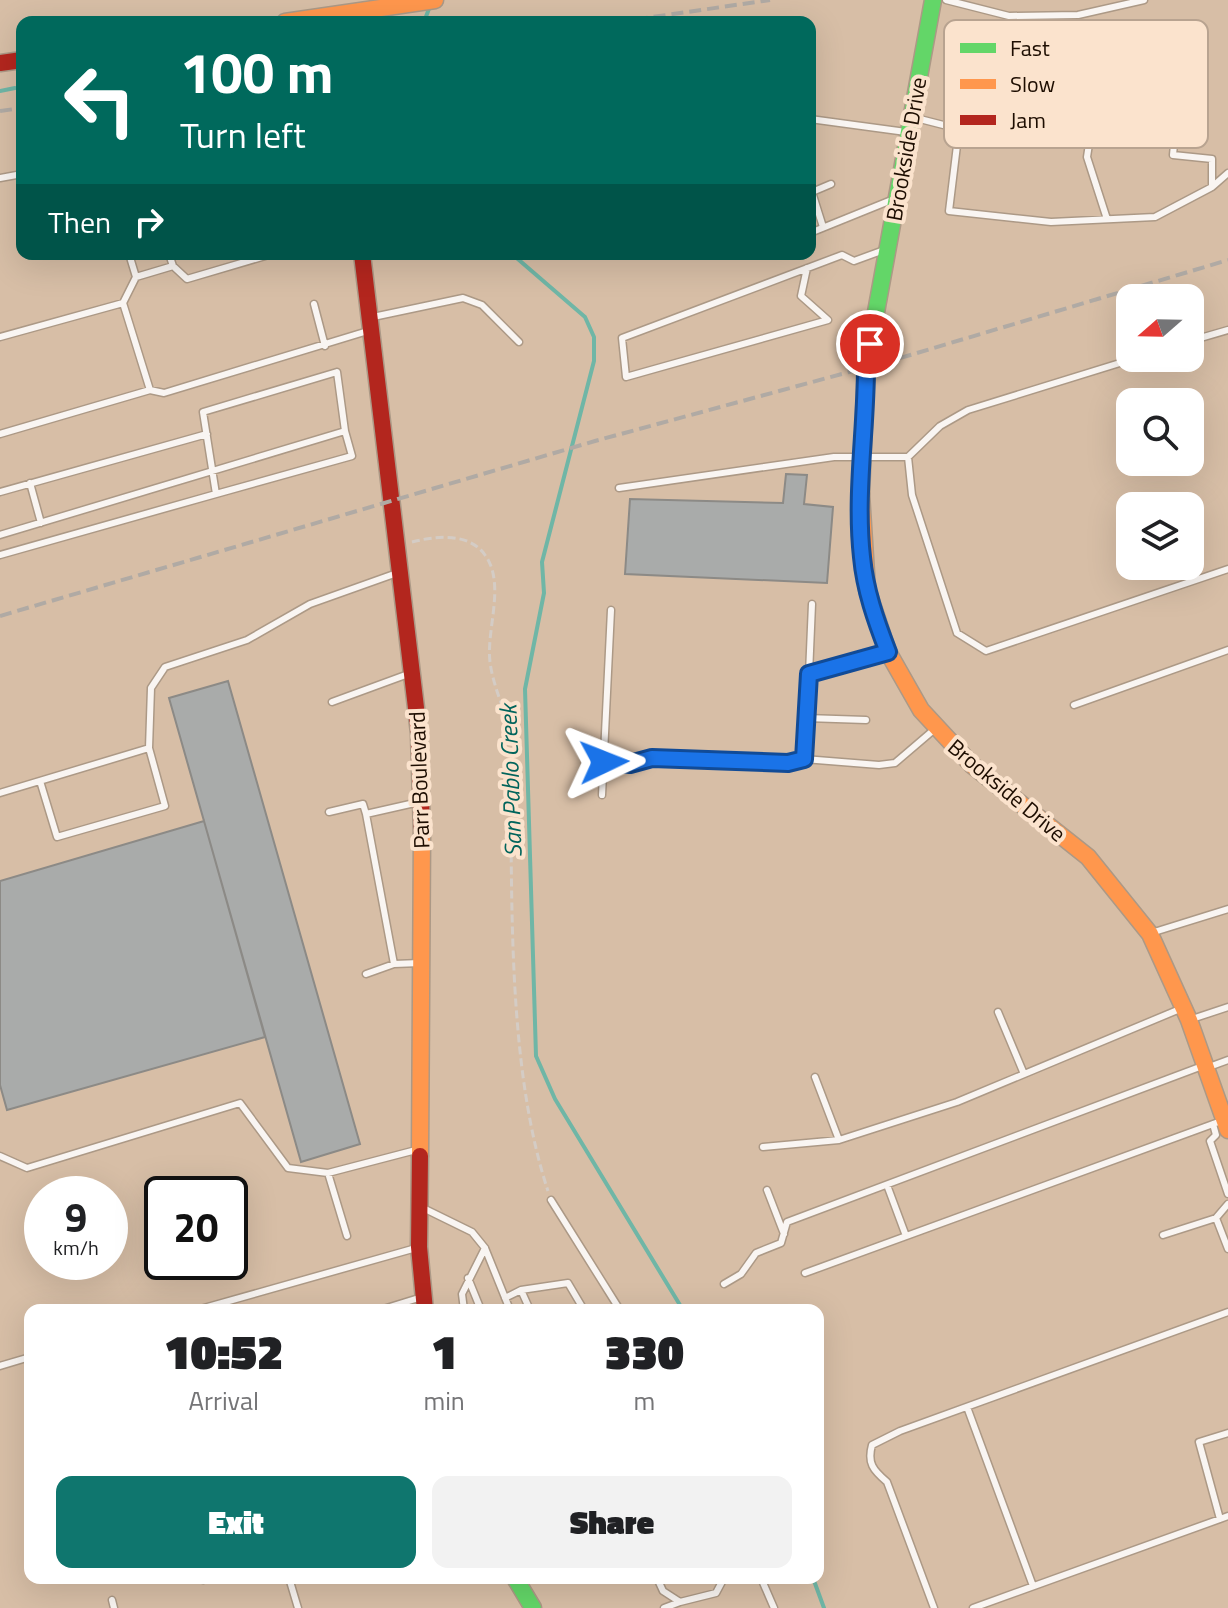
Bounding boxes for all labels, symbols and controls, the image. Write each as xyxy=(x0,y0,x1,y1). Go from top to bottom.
legend xyxy=(944,20,1208,148)
text: 100 m xyxy=(180,30,333,115)
text: Fast xyxy=(1010,31,1050,65)
icon: left xyxy=(48,48,152,152)
text: Slow xyxy=(1010,67,1056,101)
street label: Brookside Drive xyxy=(877,74,935,224)
text: Jam xyxy=(1010,103,1046,137)
text: Turn left xyxy=(180,107,306,162)
text: Then xyxy=(48,199,111,245)
icon: right xyxy=(127,200,171,244)
north arrow xyxy=(1116,284,1204,372)
map controls xyxy=(1116,284,1204,580)
pin xyxy=(836,310,904,378)
icon: arrive xyxy=(848,322,892,366)
button: search xyxy=(1116,388,1204,476)
button: layers xyxy=(1116,492,1204,580)
water label: San Pablo Creek xyxy=(489,701,531,858)
street label: Parr Boulevard xyxy=(400,711,438,849)
position arrow xyxy=(562,720,646,804)
street label: Brookside Drive xyxy=(940,730,1074,850)
speed limit sign: 20 xyxy=(144,1176,248,1280)
text: 9 xyxy=(65,1187,87,1248)
text: km/h xyxy=(53,1232,99,1263)
text: 10:52 xyxy=(164,1315,283,1388)
text: 1 xyxy=(431,1315,457,1388)
text: 330 xyxy=(605,1315,684,1388)
text: Arrival xyxy=(188,1381,259,1420)
text: min xyxy=(423,1381,465,1420)
text: m xyxy=(634,1381,655,1420)
button: Exit xyxy=(56,1476,416,1568)
button: Share xyxy=(432,1476,792,1568)

